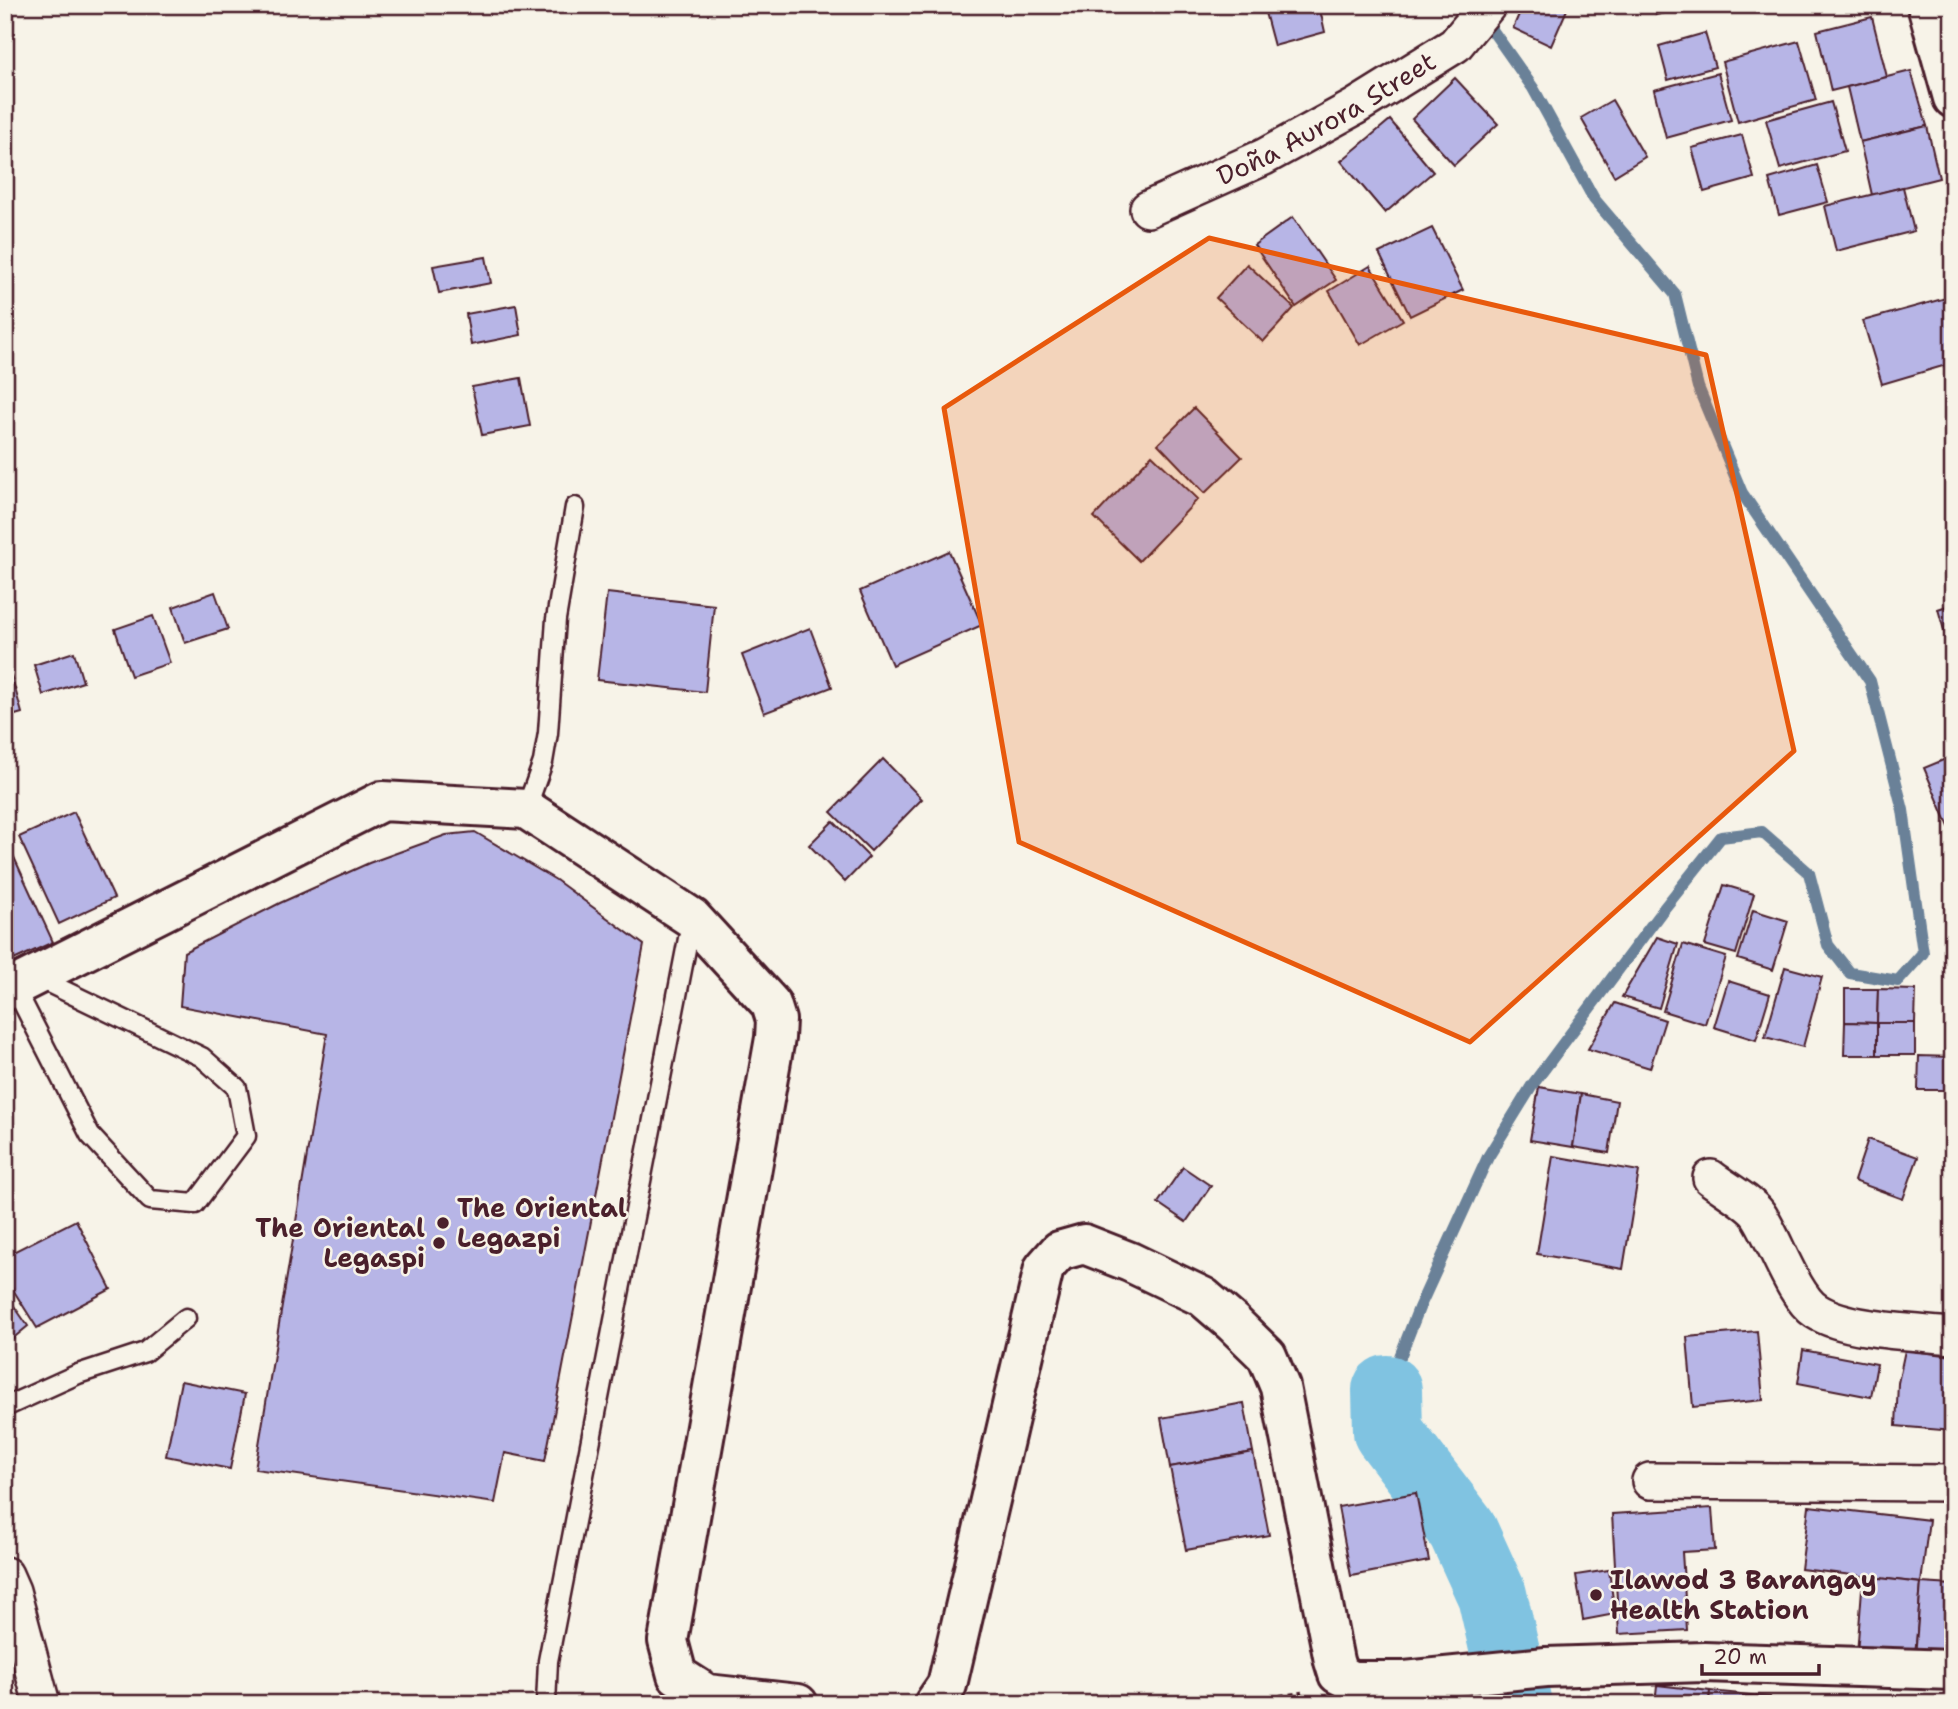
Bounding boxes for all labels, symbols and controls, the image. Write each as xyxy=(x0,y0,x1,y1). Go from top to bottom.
street label: Doña Aurora Street xyxy=(1211,43,1442,193)
place label: The Oriental Legazpi xyxy=(457,1190,627,1255)
place label: The Oriental Legaspi xyxy=(255,1210,425,1275)
marker: The Oriental Legazpi xyxy=(435,1215,451,1231)
marker: The Oriental Legaspi xyxy=(431,1235,447,1251)
place label: Ilawod 3 Barangay Health Station xyxy=(1610,1562,1877,1627)
marker: Ilawod 3 Barangay Health Station xyxy=(1588,1587,1604,1603)
scale bar xyxy=(1702,1632,1820,1676)
text: 20 m xyxy=(1713,1643,1767,1671)

